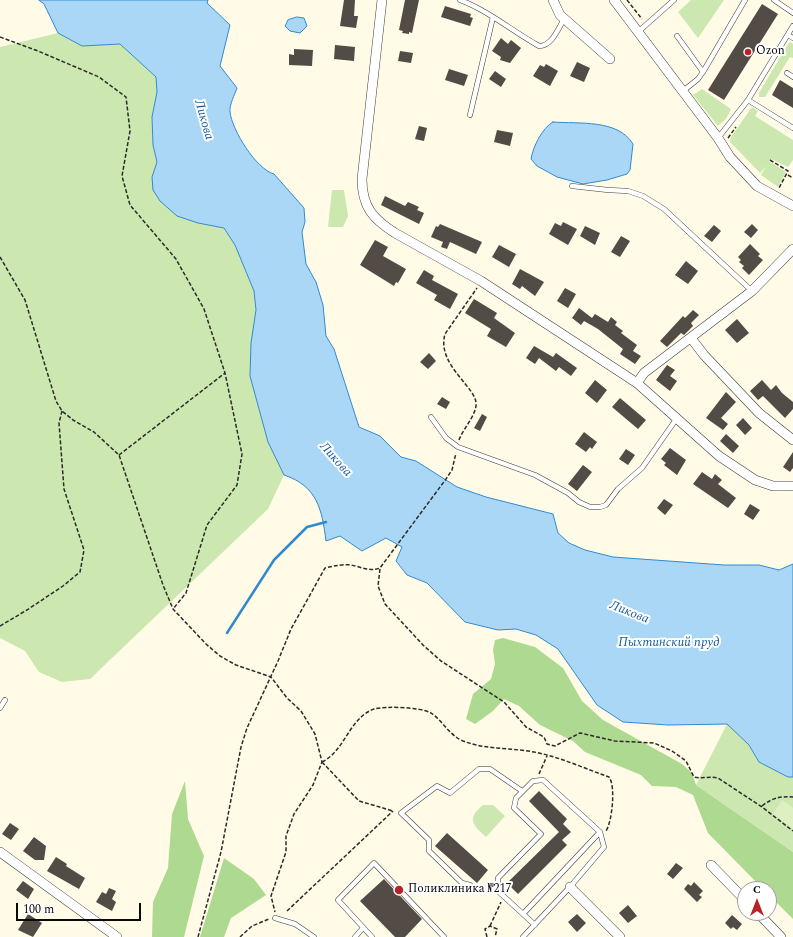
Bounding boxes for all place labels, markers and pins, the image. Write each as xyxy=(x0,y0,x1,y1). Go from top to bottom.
place label: Ozon xyxy=(756,45,785,59)
marker: Ozon xyxy=(743,47,753,57)
place label: Поликлиника №217 xyxy=(408,883,512,897)
marker: Поликлиника №217 xyxy=(393,884,405,896)

